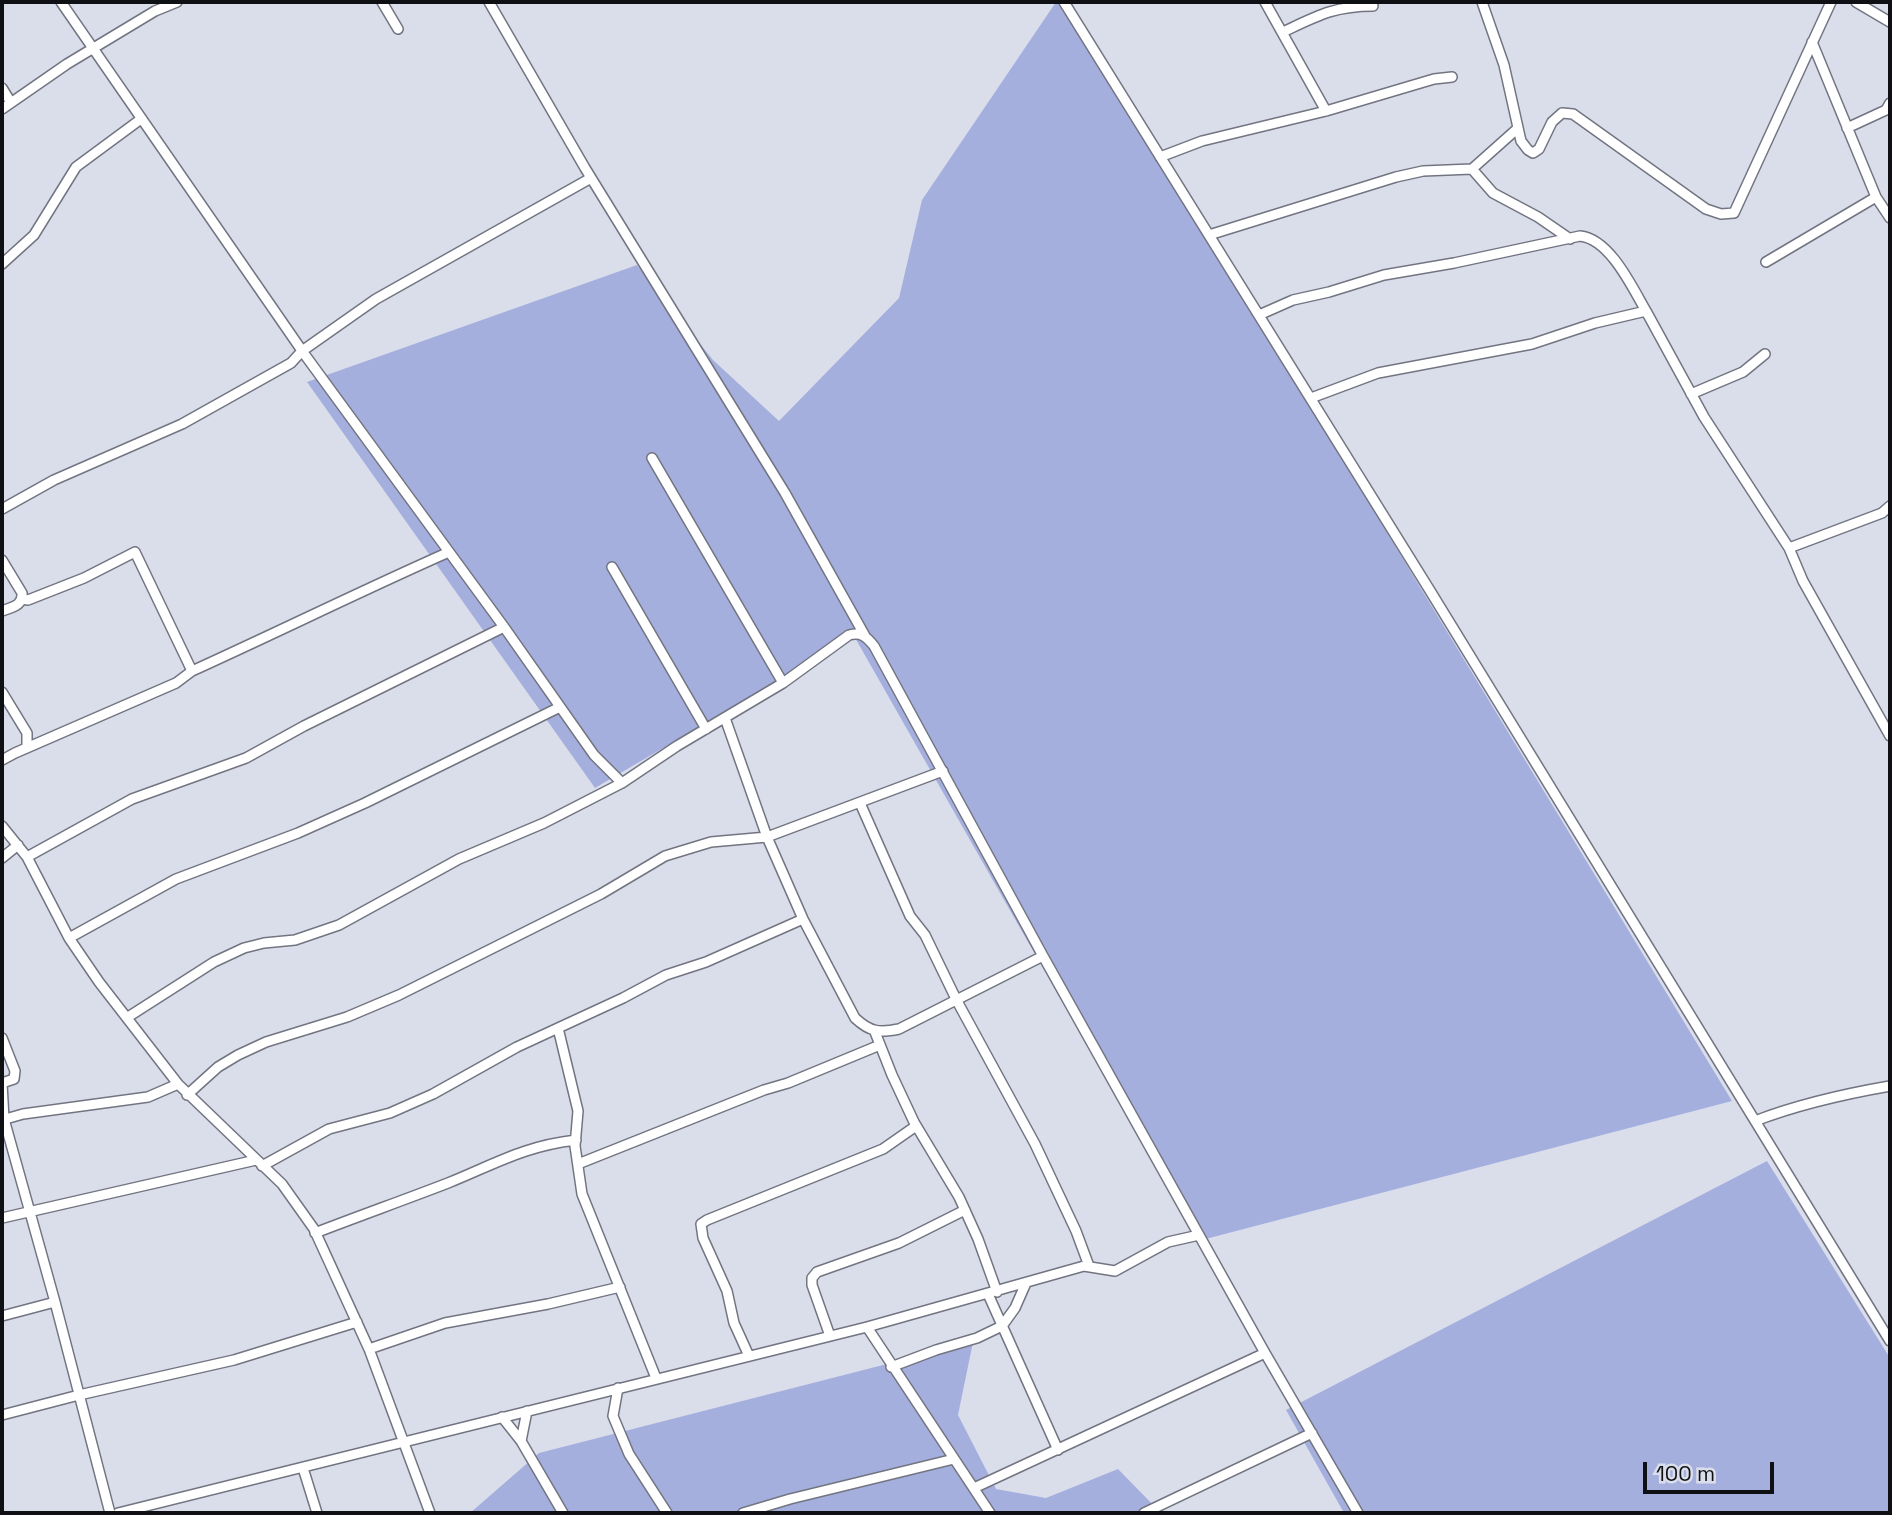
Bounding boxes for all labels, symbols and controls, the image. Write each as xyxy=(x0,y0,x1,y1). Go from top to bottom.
scale bar xyxy=(1647,1448,1778,1492)
text: 100 m xyxy=(1656,1460,1715,1487)

